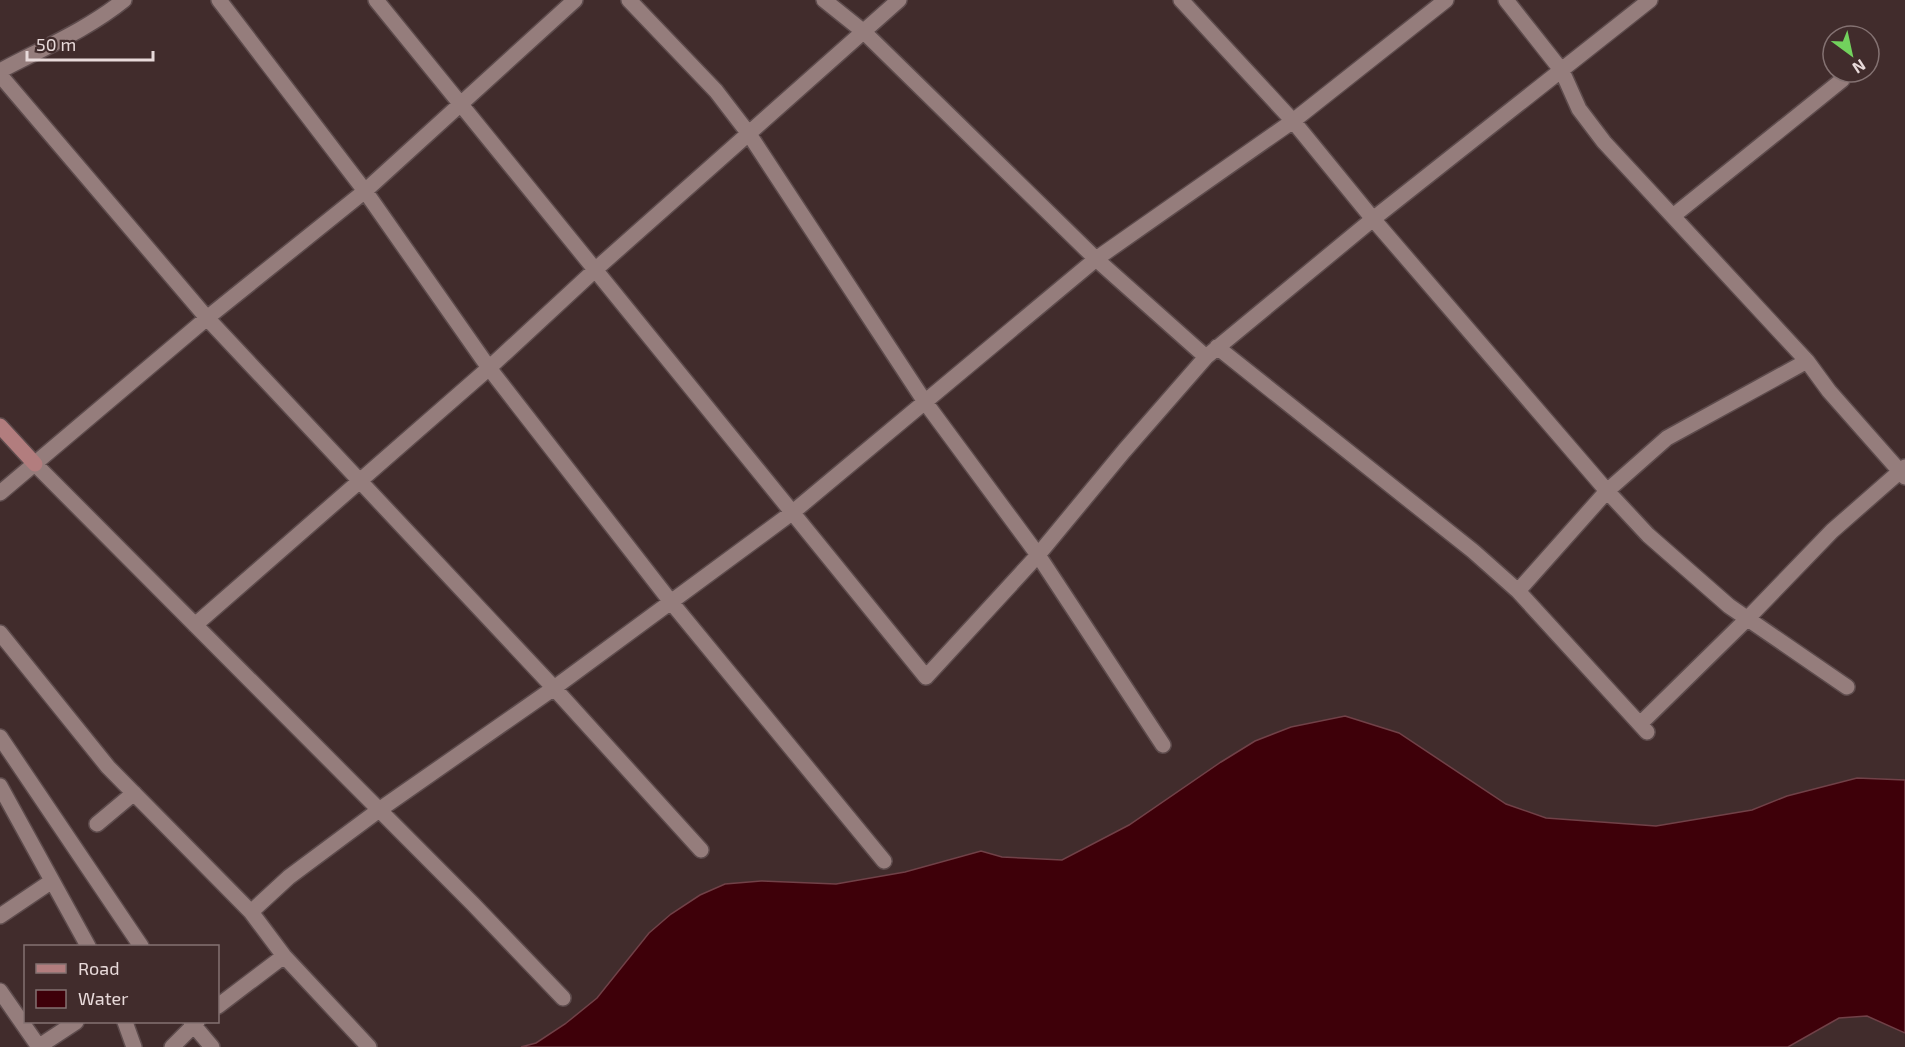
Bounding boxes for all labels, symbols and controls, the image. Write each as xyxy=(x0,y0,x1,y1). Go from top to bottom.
scale bar xyxy=(27,24,153,62)
north arrow xyxy=(1821,24,1881,84)
text: 50 m xyxy=(36,33,76,55)
text: N xyxy=(1849,56,1869,78)
legend xyxy=(24,945,219,1023)
text: Road xyxy=(78,957,119,979)
text: Water xyxy=(78,987,128,1009)

